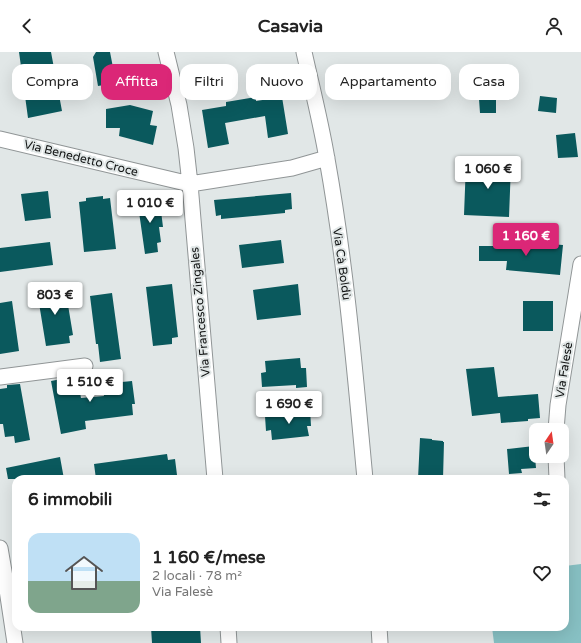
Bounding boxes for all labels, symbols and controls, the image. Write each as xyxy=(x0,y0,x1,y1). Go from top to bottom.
icon: back xyxy=(16,15,38,37)
text: Casavia xyxy=(258,15,323,37)
icon: person xyxy=(543,15,565,37)
chip: Compra xyxy=(12,64,93,100)
chip: Affitta xyxy=(101,64,172,100)
chip: Filtri xyxy=(180,64,238,100)
chip: Nuovo xyxy=(246,64,317,100)
chip: Appartamento xyxy=(325,64,451,100)
chip: Casa xyxy=(459,64,519,100)
street label: Via Benedetto Croce xyxy=(22,137,140,179)
pin: 1 060 € xyxy=(451,156,525,190)
text: 1 060 € xyxy=(464,161,512,177)
pin: 1 010 € xyxy=(113,190,187,224)
text: 1 010 € xyxy=(126,195,174,211)
pin: 1 160 € xyxy=(489,223,563,257)
street label: Via Cà Boldù xyxy=(330,227,354,301)
text: 1 160 € xyxy=(502,228,550,244)
street label: Via Francesco Zingales xyxy=(187,246,213,377)
pin: 803 € xyxy=(27,282,83,316)
text: 803 € xyxy=(37,287,73,303)
street label: Via Falesè xyxy=(553,341,575,399)
pin: 1 510 € xyxy=(53,369,127,403)
text: 1 510 € xyxy=(66,374,114,390)
pin: 1 690 € xyxy=(252,391,326,425)
text: 1 690 € xyxy=(265,396,313,412)
north arrow xyxy=(529,423,569,463)
map controls xyxy=(529,423,569,463)
icon: filters xyxy=(531,488,553,510)
text: 6 immobili xyxy=(28,489,112,510)
text: 1 160 €/mese xyxy=(152,547,265,568)
icon: home xyxy=(60,549,108,597)
icon: heart xyxy=(531,562,553,584)
text: 2 locali · 78 m² xyxy=(152,568,242,584)
text: Via Falesè xyxy=(152,584,213,600)

